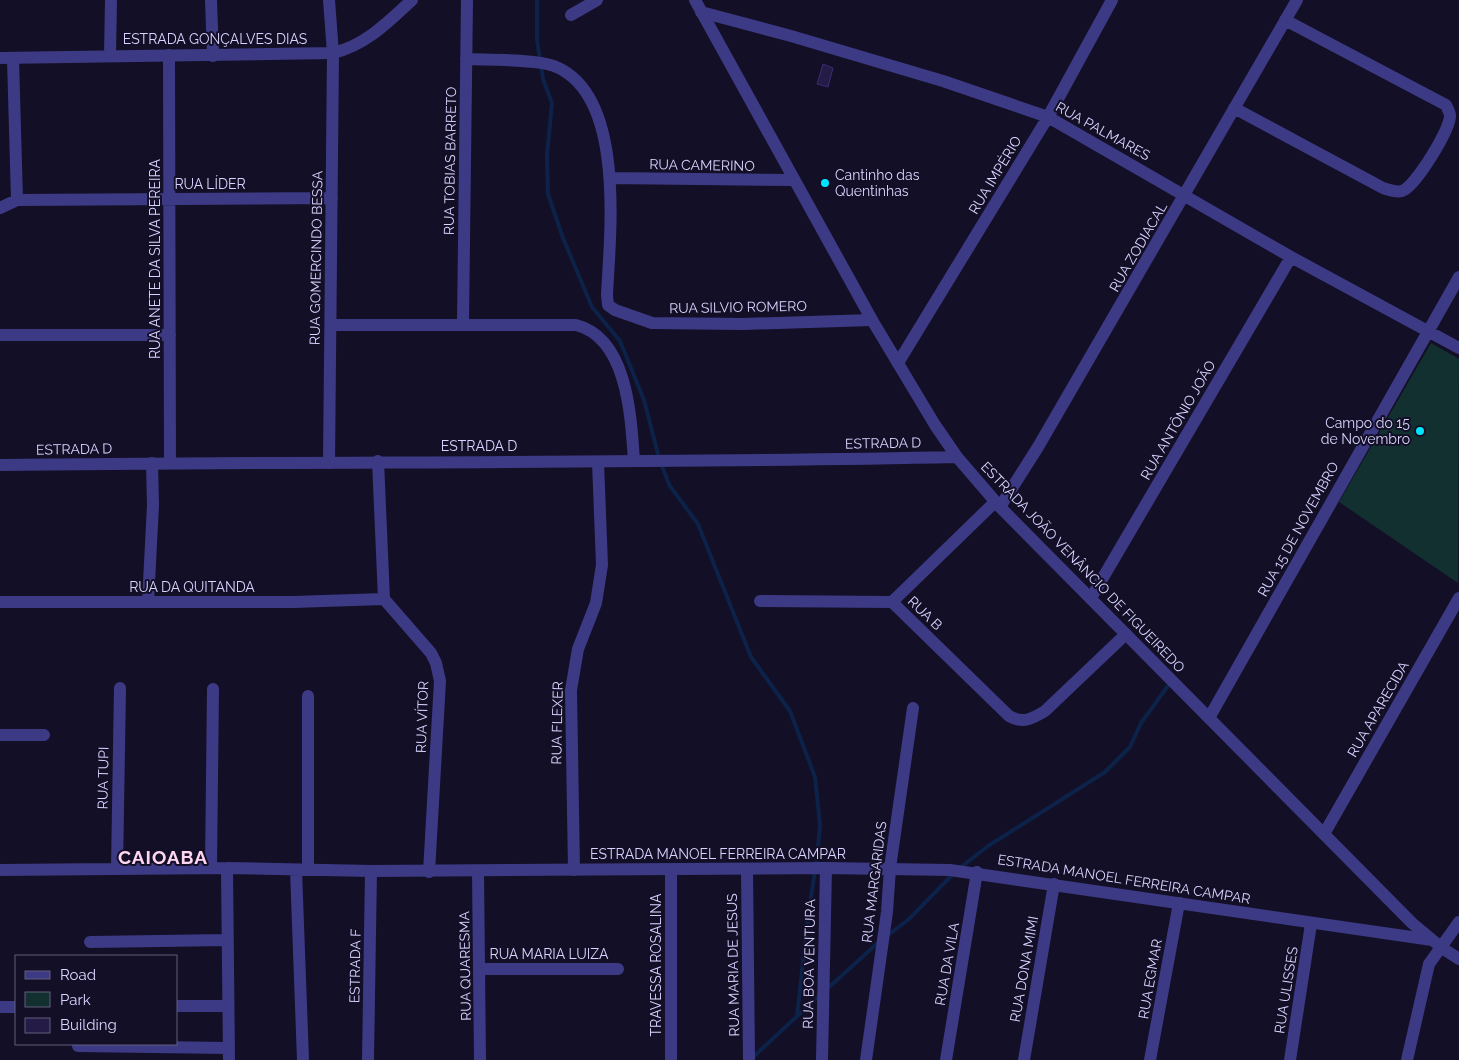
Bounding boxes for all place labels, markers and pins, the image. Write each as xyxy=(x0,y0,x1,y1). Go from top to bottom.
place label: Cantinho das Quentinhas xyxy=(835,167,920,199)
marker: Cantinho das Quentinhas xyxy=(819,177,831,189)
place label: Campo do 15 de Novembro xyxy=(1321,415,1410,447)
marker: Campo do 15 de Novembro xyxy=(1414,425,1426,437)

